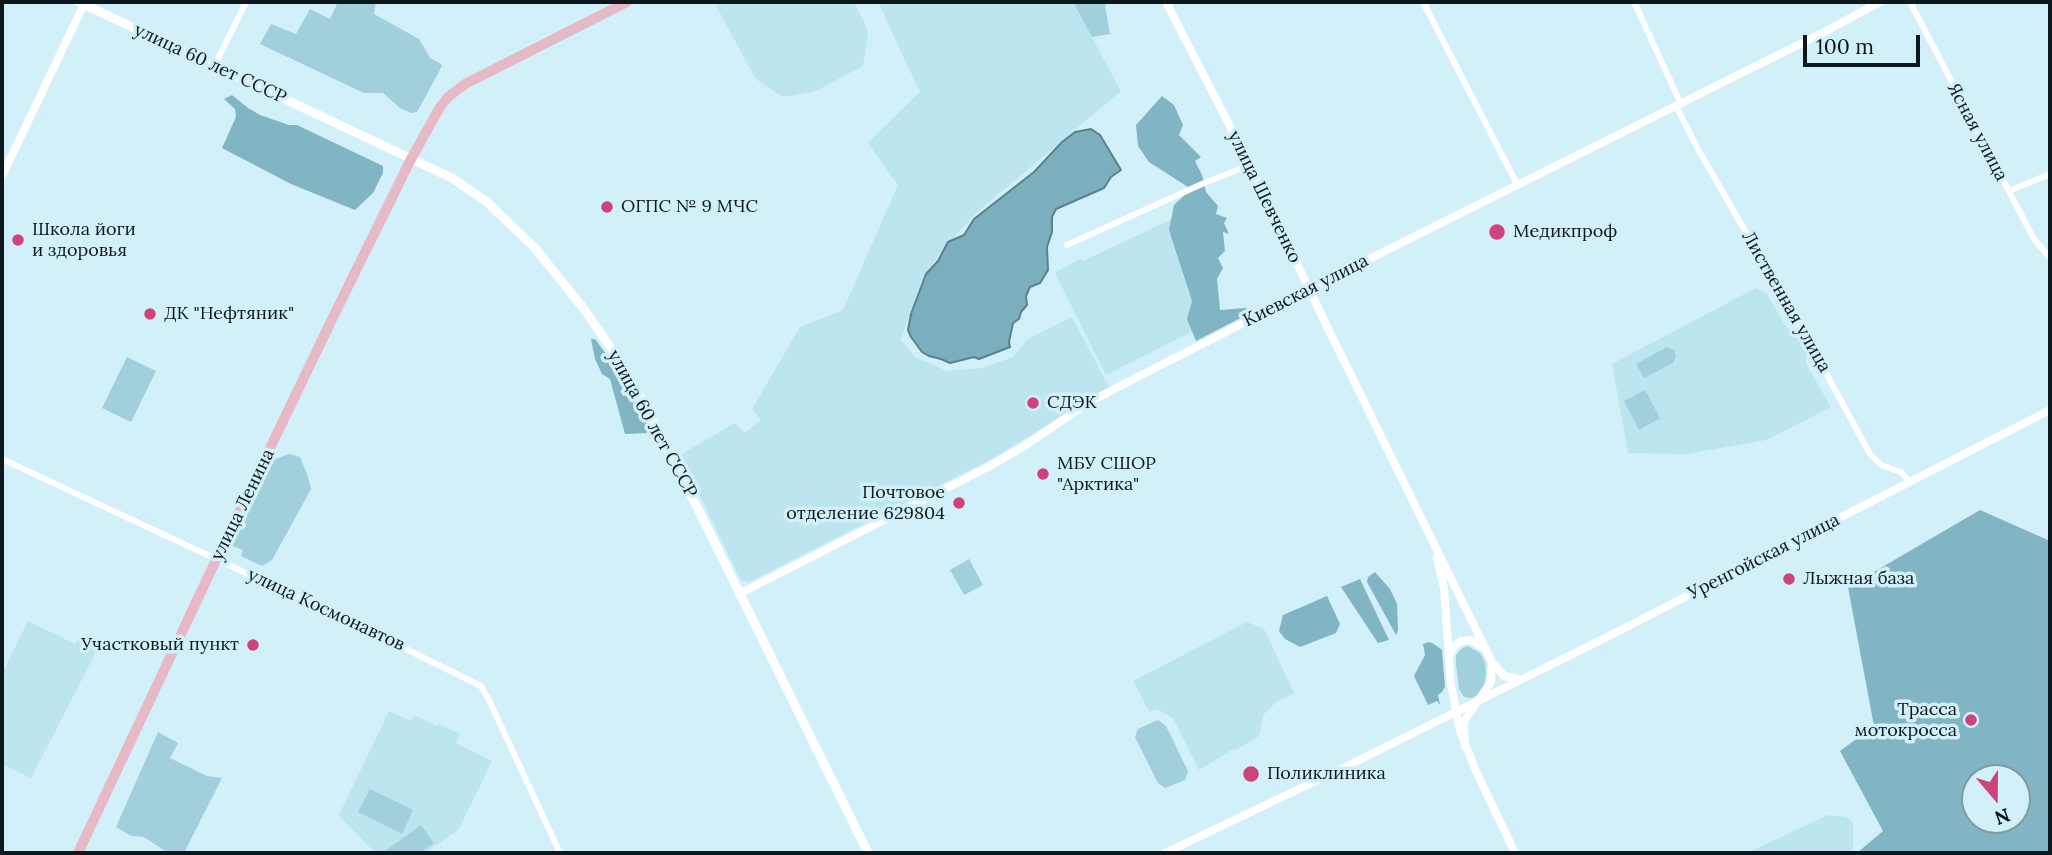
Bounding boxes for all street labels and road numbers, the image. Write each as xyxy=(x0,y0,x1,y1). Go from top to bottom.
street label: улица 60 лет СССР xyxy=(130,19,290,109)
street label: Ясная улица xyxy=(1942,79,2012,185)
street label: улица Шевченко xyxy=(1223,127,1305,267)
street label: Лиственная улица xyxy=(1737,228,1835,376)
street label: Киевская улица xyxy=(1240,250,1372,332)
street label: улица 60 лет СССР xyxy=(602,346,702,502)
street label: улица Ленина xyxy=(207,446,279,564)
street label: Уренгойская улица xyxy=(1685,509,1843,605)
street label: улица Космонавтов xyxy=(244,564,408,656)

